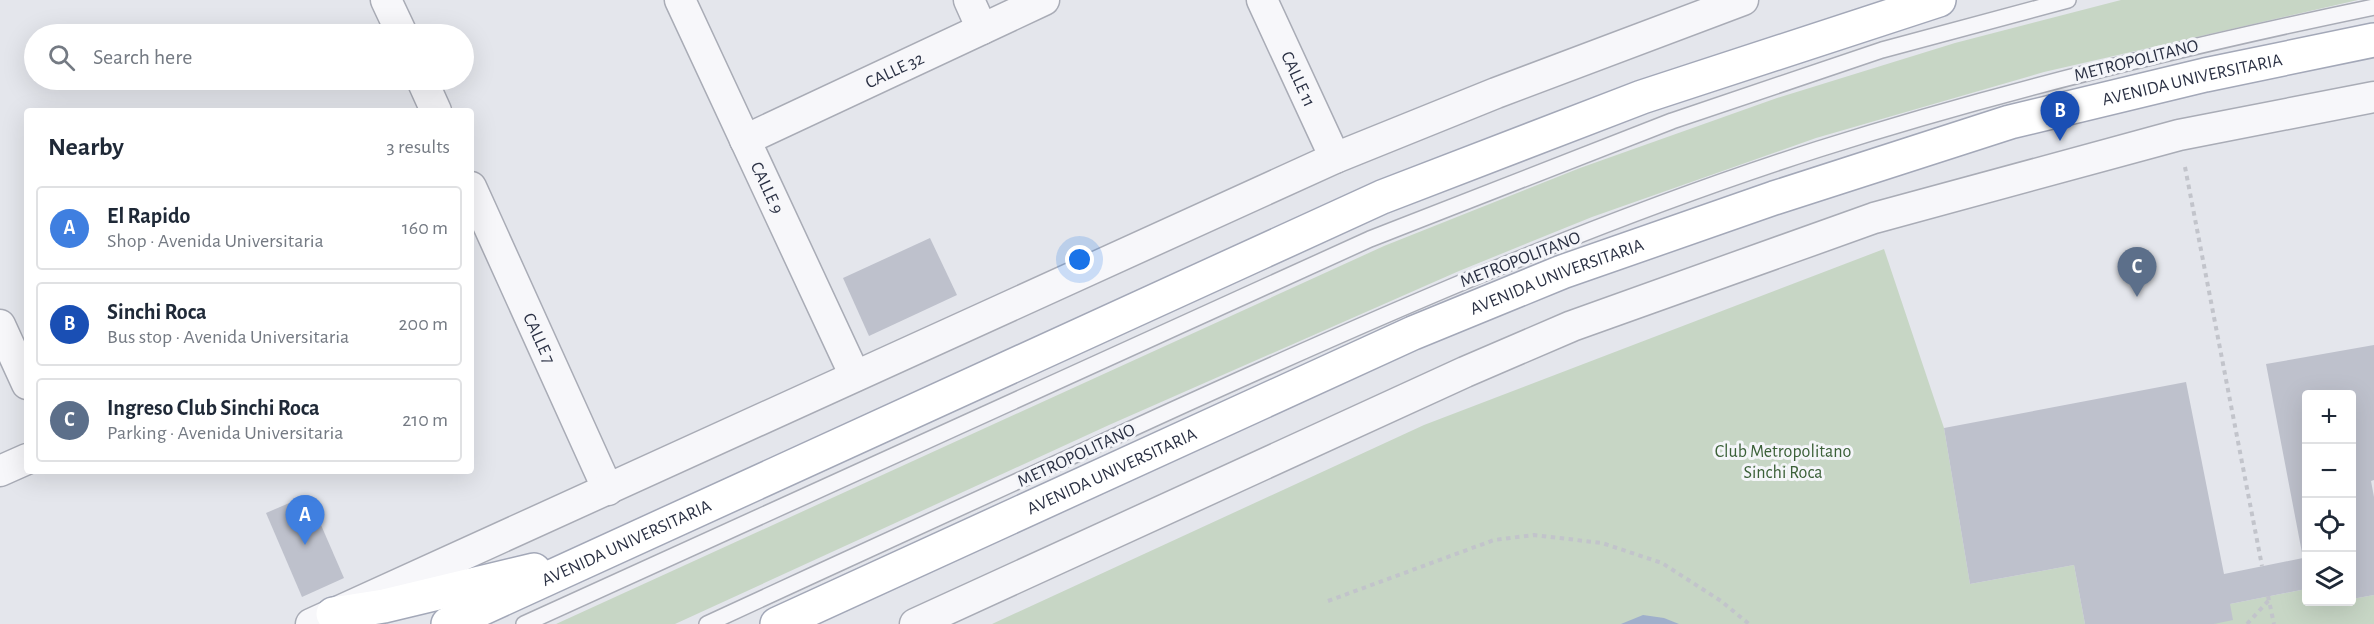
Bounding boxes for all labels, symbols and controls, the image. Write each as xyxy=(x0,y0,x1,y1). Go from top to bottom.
search box xyxy=(24,24,474,90)
street label: METROPOLITANO xyxy=(2072,37,2200,85)
icon: search xyxy=(45,41,78,74)
text: Search here xyxy=(93,46,192,68)
street label: CALLE 11 xyxy=(1277,49,1318,110)
street label: CALLE 32 xyxy=(863,50,927,92)
street label: AVENIDA UNIVERSITARIA xyxy=(2100,51,2285,109)
pin: B xyxy=(2040,92,2080,141)
text: Nearby xyxy=(48,134,124,160)
text: 3 results xyxy=(386,137,450,157)
street label: CALLE 9 xyxy=(747,159,786,217)
text: El Rapido xyxy=(107,205,190,227)
text: A xyxy=(64,218,76,238)
text: 160 m xyxy=(402,218,448,238)
street label: METROPOLITANO xyxy=(1458,229,1583,291)
text: Shop · Avenida Universitaria xyxy=(107,231,324,251)
street label: AVENIDA UNIVERSITARIA xyxy=(1468,236,1647,319)
your location xyxy=(1065,245,1094,274)
pin: C xyxy=(2118,248,2156,297)
text: Sinchi Roca xyxy=(107,301,206,323)
street label: CALLE 7 xyxy=(519,310,558,367)
text: B xyxy=(64,314,75,334)
text: 200 m xyxy=(398,314,448,334)
text: Bus stop · Avenida Universitaria xyxy=(107,327,349,347)
map controls xyxy=(2302,390,2356,606)
button: + xyxy=(2302,390,2356,444)
text: Ingreso Club Sinchi Roca xyxy=(107,397,320,419)
text: C xyxy=(64,410,75,430)
text: 210 m xyxy=(402,410,448,430)
street label: METROPOLITANO xyxy=(1015,421,1138,491)
text: Parking · Avenida Universitaria xyxy=(107,423,344,443)
street label: AVENIDA UNIVERSITARIA xyxy=(1025,425,1200,518)
park label: Club Metropolitano Sinchi Roca xyxy=(1715,443,1851,482)
button: − xyxy=(2302,444,2356,498)
pin: A xyxy=(286,496,324,545)
street label: AVENIDA UNIVERSITARIA xyxy=(539,497,715,590)
button: locate xyxy=(2302,498,2356,552)
button: layers xyxy=(2302,552,2356,606)

